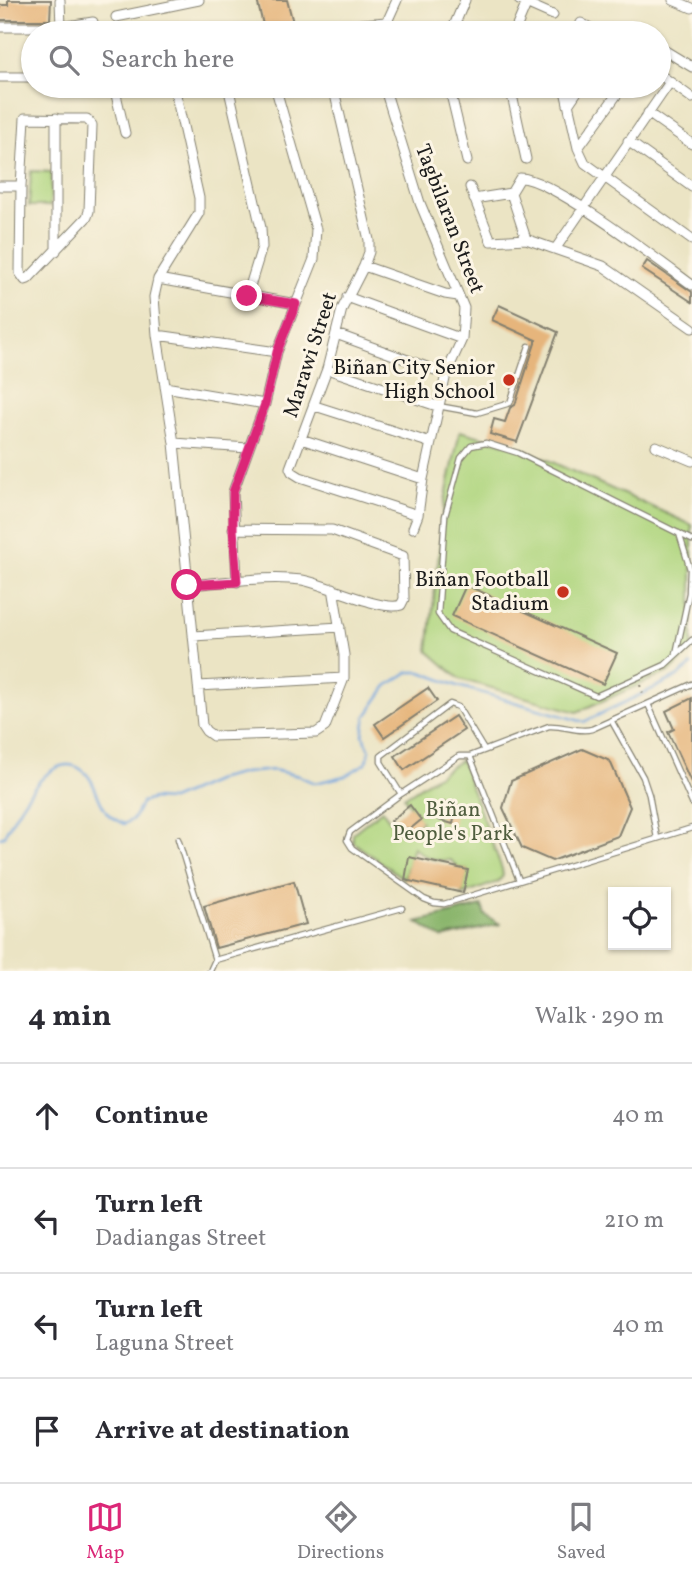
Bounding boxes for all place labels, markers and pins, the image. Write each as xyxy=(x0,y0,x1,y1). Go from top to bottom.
place label: Biñan City Senior High School xyxy=(333,354,495,407)
marker: Biñan City Senior High School xyxy=(501,372,517,388)
place label: Biñan Football Stadium xyxy=(415,566,549,619)
marker: Biñan Football Stadium xyxy=(555,584,571,600)

